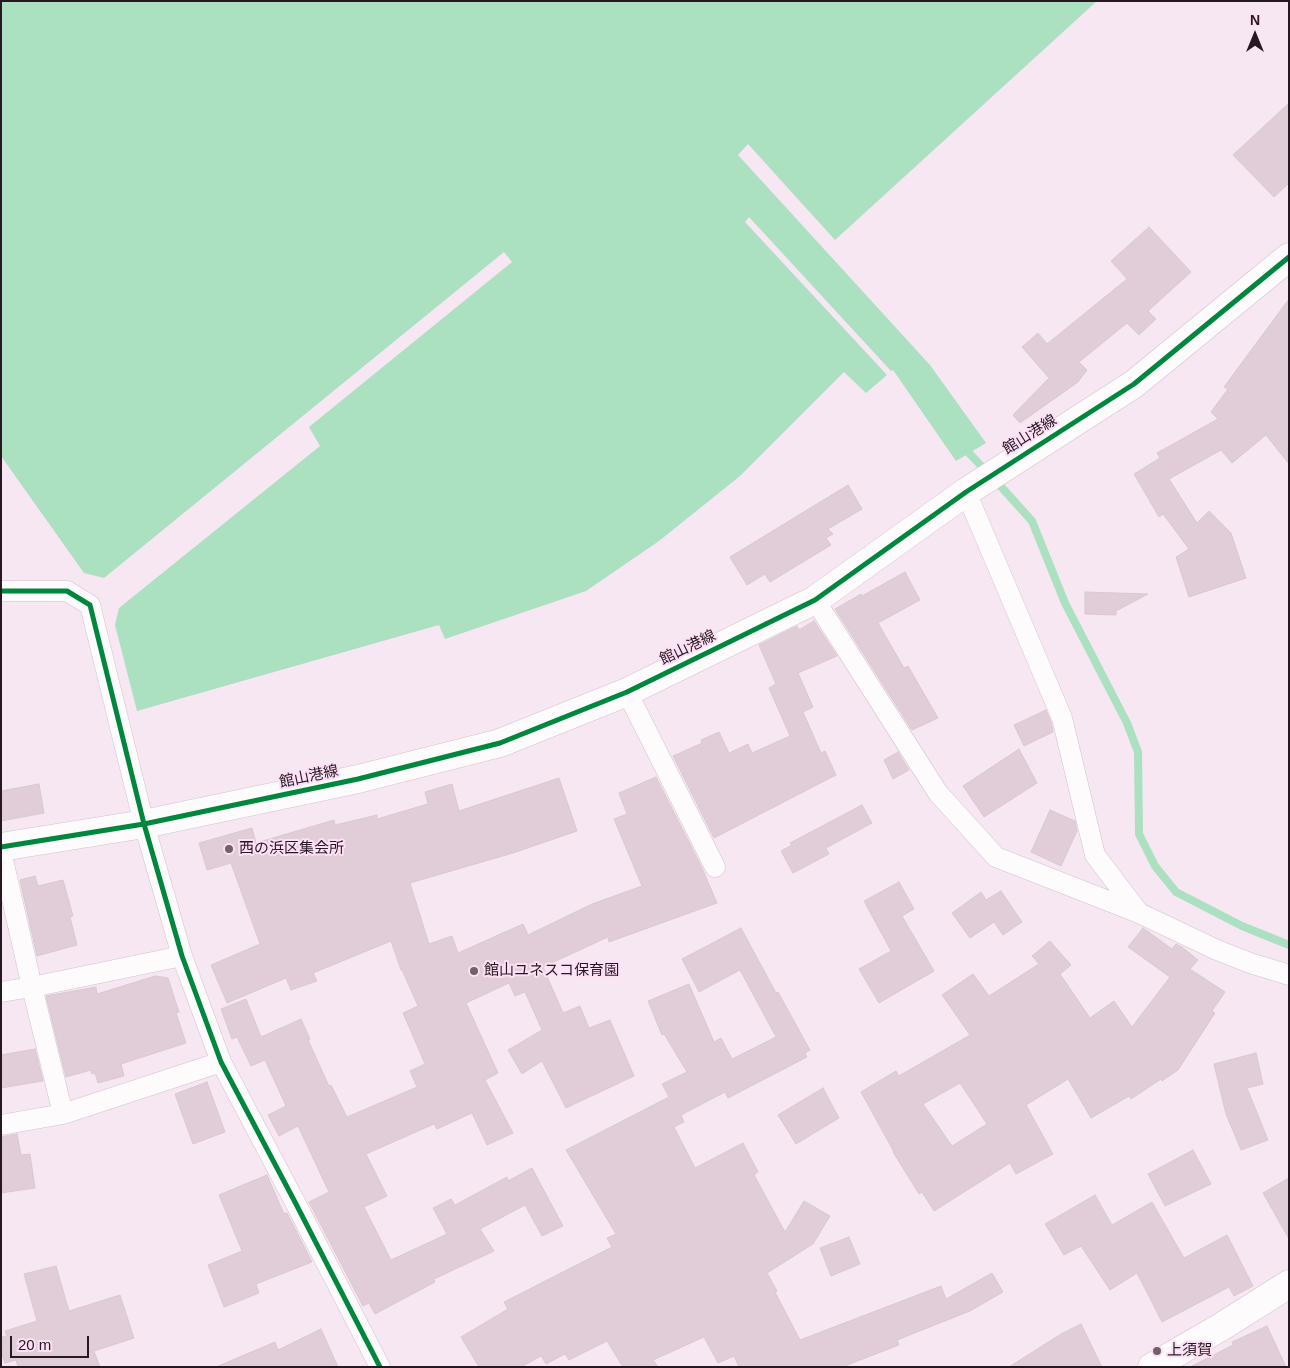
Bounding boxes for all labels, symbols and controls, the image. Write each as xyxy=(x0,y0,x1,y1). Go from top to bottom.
north arrow xyxy=(1230,10,1280,60)
text: N xyxy=(1250,12,1260,28)
street label: 館山港線 xyxy=(1000,411,1060,459)
street label: 館山港線 xyxy=(657,627,719,669)
street label: 館山港線 xyxy=(278,762,340,792)
place label: 西の浜区集会所 xyxy=(239,840,344,858)
marker: 西の浜区集会所 xyxy=(223,843,235,855)
place label: 館山ユネスコ保育園 xyxy=(484,962,619,980)
marker: 館山ユネスコ保育園 xyxy=(468,965,480,977)
scale bar xyxy=(12,1326,91,1358)
text: 20 m xyxy=(18,1336,51,1353)
place label: 上須賀 xyxy=(1167,1342,1212,1360)
marker: 上須賀 xyxy=(1151,1345,1163,1357)

